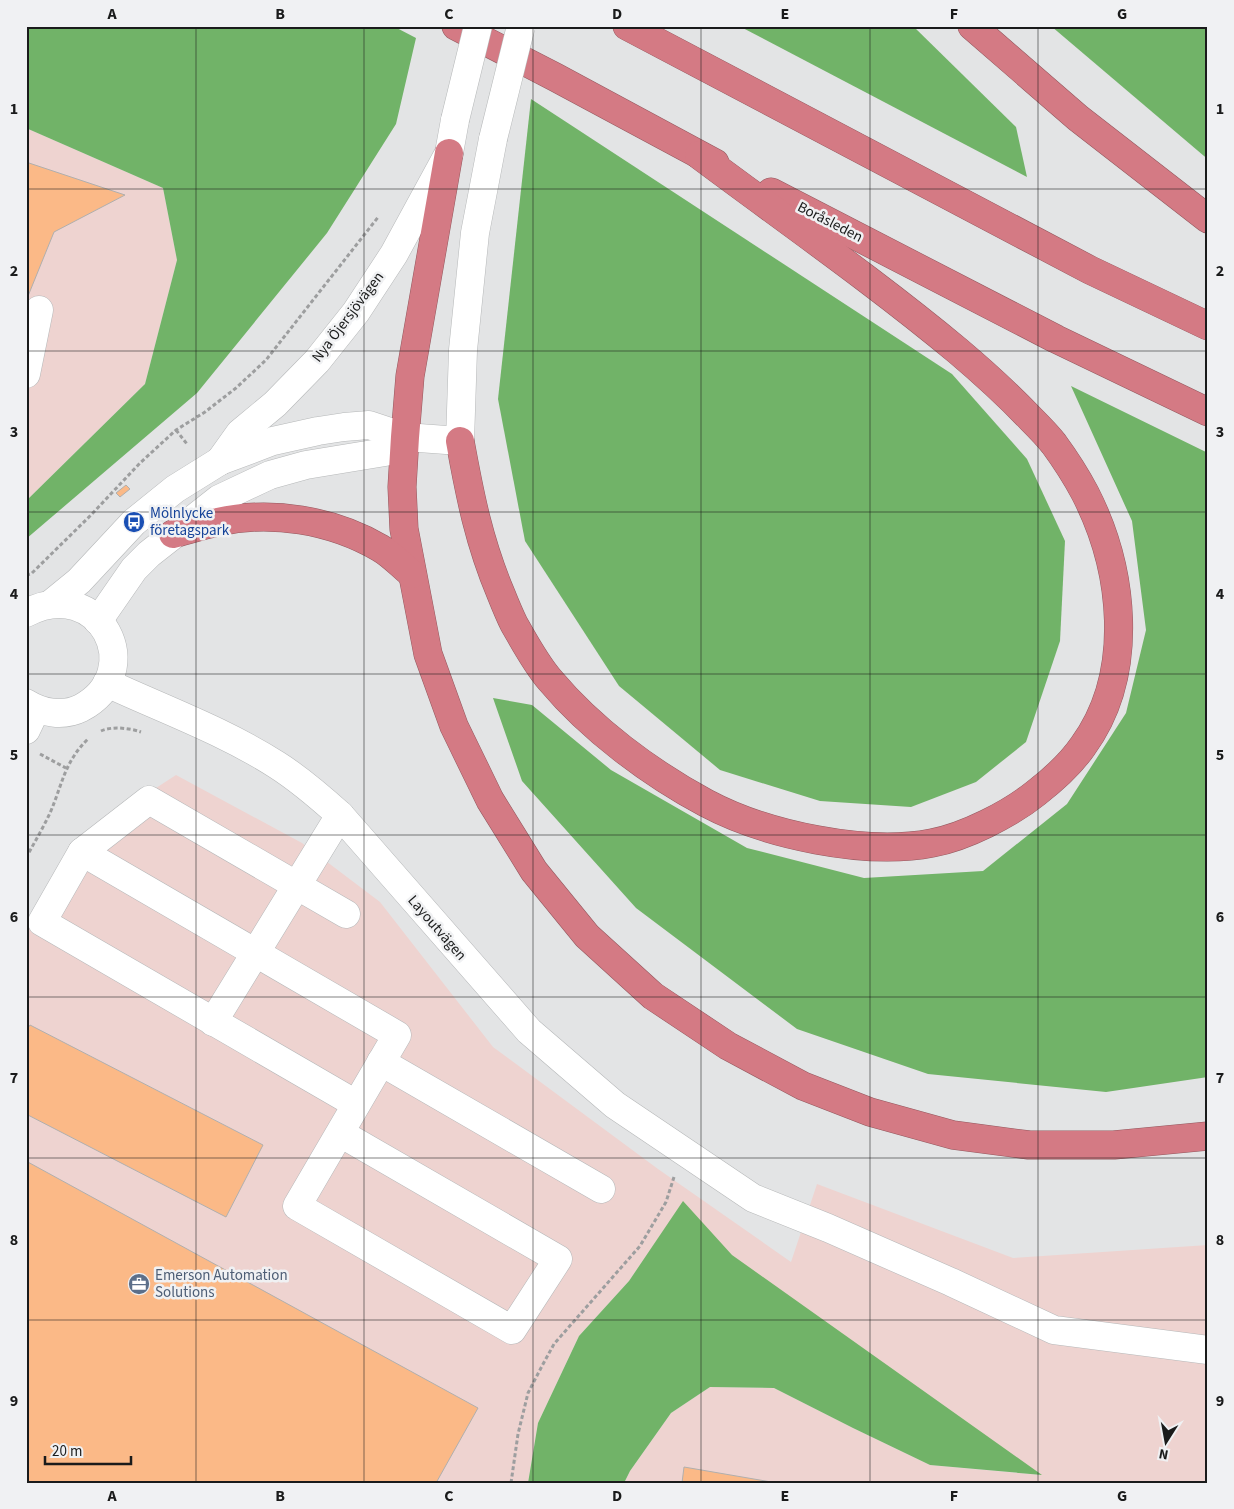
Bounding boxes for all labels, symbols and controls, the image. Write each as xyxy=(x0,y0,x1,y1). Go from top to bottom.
text: A xyxy=(106,3,117,25)
text: B xyxy=(275,3,285,25)
text: C xyxy=(444,3,454,25)
text: D xyxy=(612,3,622,25)
text: E xyxy=(781,3,789,25)
text: F xyxy=(950,3,958,25)
text: G xyxy=(1117,3,1127,25)
text: 1 xyxy=(10,98,18,120)
text: 1 xyxy=(1216,98,1224,120)
street label: Boråsleden xyxy=(794,197,866,247)
text: 2 xyxy=(10,260,18,282)
text: 2 xyxy=(1216,260,1224,282)
street label: Nya Öjersjövägen xyxy=(307,267,389,367)
text: 3 xyxy=(10,421,18,443)
text: 3 xyxy=(1216,421,1224,443)
place label: Mölnlycke företagspark xyxy=(150,503,230,541)
bus stop icon: Mölnlycke företagspark xyxy=(122,510,146,534)
text: 4 xyxy=(10,583,19,605)
text: 4 xyxy=(1216,583,1225,605)
text: 5 xyxy=(10,744,18,766)
text: 5 xyxy=(1216,744,1224,766)
street label: Layoutvägen xyxy=(403,891,471,965)
text: 6 xyxy=(10,906,18,928)
text: 6 xyxy=(1216,906,1224,928)
text: 7 xyxy=(10,1067,18,1089)
text: 7 xyxy=(1216,1067,1224,1089)
text: 8 xyxy=(10,1229,18,1251)
text: 8 xyxy=(1216,1229,1224,1251)
place label: Emerson Automation Solutions xyxy=(155,1265,288,1303)
office icon: Emerson Automation Solutions xyxy=(127,1272,151,1296)
text: 9 xyxy=(10,1390,18,1412)
text: 9 xyxy=(1216,1390,1224,1412)
north arrow xyxy=(1142,1416,1192,1466)
scale bar xyxy=(45,1434,131,1466)
text: 20 m xyxy=(52,1441,82,1462)
text: N xyxy=(1157,1443,1170,1464)
text: A xyxy=(106,1485,117,1507)
text: B xyxy=(275,1485,285,1507)
text: C xyxy=(444,1485,454,1507)
text: D xyxy=(612,1485,622,1507)
text: E xyxy=(781,1485,789,1507)
text: F xyxy=(950,1485,958,1507)
text: G xyxy=(1117,1485,1127,1507)

